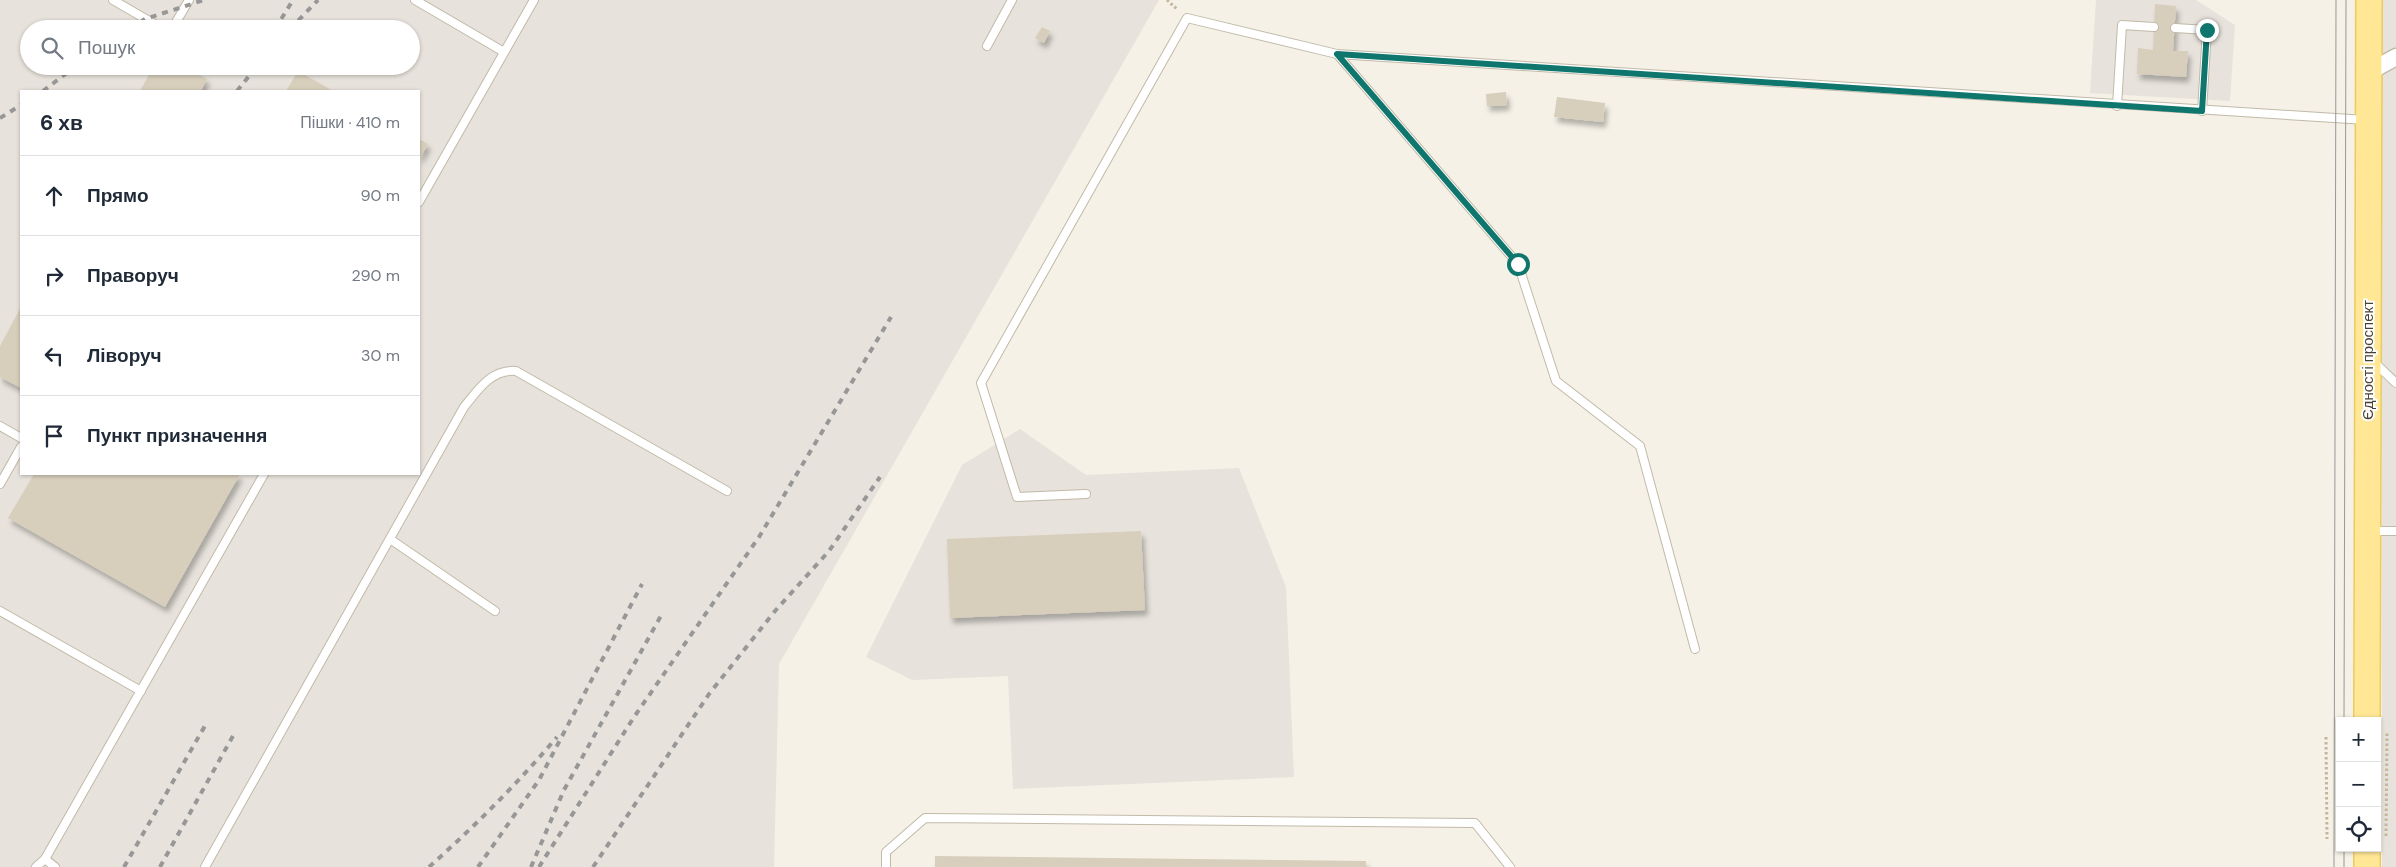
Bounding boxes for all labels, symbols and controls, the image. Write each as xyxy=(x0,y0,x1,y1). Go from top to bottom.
route end xyxy=(2196,19,2219,42)
search box xyxy=(20,20,420,75)
icon: search xyxy=(38,34,66,62)
text: Пошук xyxy=(78,35,135,60)
text: 6 хв xyxy=(40,109,83,137)
text: Пішки · 410 m xyxy=(300,112,400,133)
icon: ahead xyxy=(40,182,68,210)
text: Прямо xyxy=(87,183,149,208)
text: 90 m xyxy=(360,185,400,206)
route start xyxy=(1507,253,1530,276)
icon: right xyxy=(40,262,68,290)
text: Праворуч xyxy=(87,263,179,288)
text: 290 m xyxy=(351,265,400,286)
street label: Єдності проспект xyxy=(2358,300,2378,420)
icon: left xyxy=(40,342,68,370)
text: Ліворуч xyxy=(87,343,162,368)
text: 30 m xyxy=(361,345,400,366)
icon: arrive xyxy=(40,422,68,450)
text: Пункт призначення xyxy=(87,423,267,448)
map controls xyxy=(2336,717,2381,852)
button: + xyxy=(2336,717,2381,762)
button: − xyxy=(2336,762,2381,807)
button: locate xyxy=(2336,807,2381,852)

